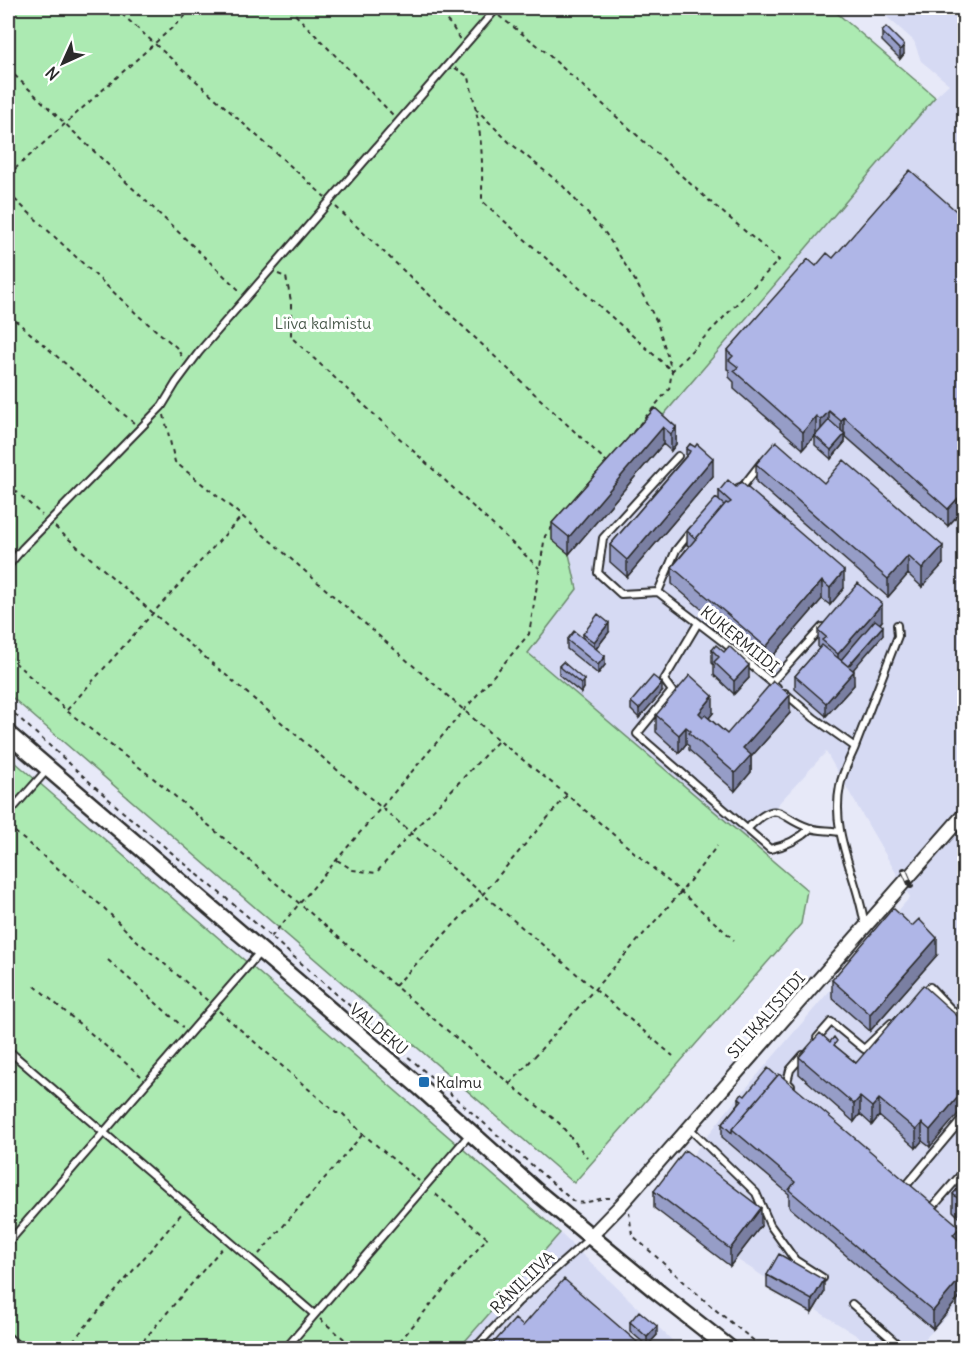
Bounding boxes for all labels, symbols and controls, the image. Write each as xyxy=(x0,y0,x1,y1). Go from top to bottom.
north arrow xyxy=(33,33,93,93)
text: N xyxy=(41,63,63,85)
park label: Liiva kalmistu xyxy=(275,313,371,333)
street label: KUKERMIIDI xyxy=(697,601,783,677)
street label: SILIKALTSIIDI xyxy=(723,968,809,1062)
street label: VALDEKU xyxy=(346,999,412,1059)
place label: Kalmu xyxy=(436,1072,482,1092)
marker: Kalmu xyxy=(417,1075,431,1089)
street label: RÄNILIIVA xyxy=(486,1247,558,1317)

